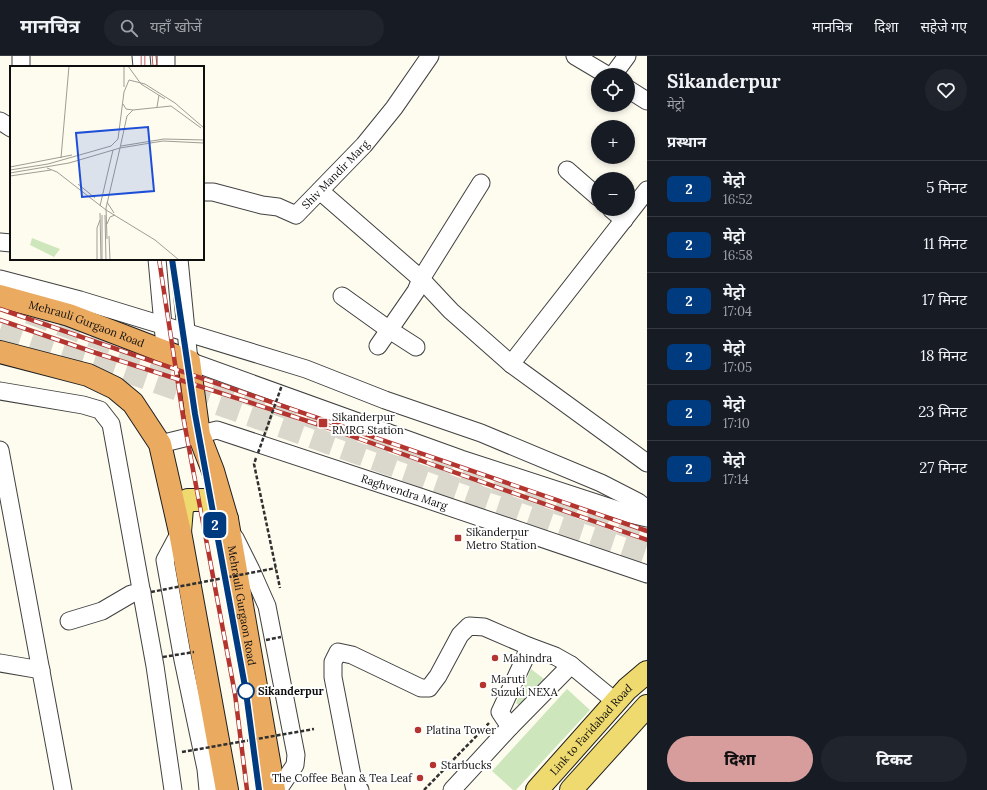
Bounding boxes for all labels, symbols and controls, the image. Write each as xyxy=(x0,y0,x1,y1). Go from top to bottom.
search box xyxy=(104,10,384,46)
text: मानचित्र xyxy=(20,14,80,38)
icon: search xyxy=(118,17,140,39)
text: यहाँ खोजें xyxy=(150,17,202,36)
text: मानचित्र xyxy=(812,18,852,36)
text: दिशा xyxy=(874,18,898,36)
text: सहेजे गए xyxy=(920,18,967,36)
inset map xyxy=(10,66,204,260)
map controls xyxy=(591,68,635,216)
button: locate xyxy=(591,68,635,112)
text: Sikanderpur xyxy=(667,69,781,93)
button: heart xyxy=(925,69,967,111)
text: मेट्रो xyxy=(667,96,685,113)
button: + xyxy=(591,120,635,164)
text: प्रस्थान xyxy=(667,132,706,151)
street label: Shiv Mandir Marg xyxy=(299,137,373,212)
text: मेट्रो xyxy=(723,170,745,189)
button: − xyxy=(591,172,635,216)
text: 5 मिनट xyxy=(926,178,967,197)
text: 2 xyxy=(685,180,693,198)
text: 16:52 xyxy=(723,191,753,208)
text: मेट्रो xyxy=(723,226,745,245)
text: 11 मिनट xyxy=(923,234,967,253)
text: 2 xyxy=(685,236,693,254)
text: 16:58 xyxy=(723,247,753,264)
text: मेट्रो xyxy=(723,282,745,301)
text: 17 मिनट xyxy=(922,290,967,309)
text: 2 xyxy=(685,292,693,310)
street label: Mehrauli Gurgaon Road xyxy=(27,297,147,350)
text: 17:04 xyxy=(723,303,752,320)
text: मेट्रो xyxy=(723,338,745,357)
text: 18 मिनट xyxy=(920,346,967,365)
text: 2 xyxy=(685,348,693,366)
text: 17:05 xyxy=(723,359,752,376)
text: मेट्रो xyxy=(723,394,745,413)
text: 23 मिनट xyxy=(918,402,967,421)
text: 2 xyxy=(685,404,693,422)
place label: Sikanderpur RMRG Station xyxy=(332,410,404,437)
text: 17:10 xyxy=(723,415,750,432)
marker: Sikanderpur RMRG Station xyxy=(317,417,329,429)
text: मेट्रो xyxy=(723,450,745,469)
text: 27 मिनट xyxy=(919,458,967,477)
text: 2 xyxy=(685,460,693,478)
street label: Raghvendra Marg xyxy=(359,471,450,513)
text: 17:14 xyxy=(723,471,749,488)
line badge: 2 xyxy=(202,512,228,538)
text: 2 xyxy=(211,516,219,534)
place label: Sikanderpur Metro Station xyxy=(466,525,537,552)
marker: Sikanderpur Metro Station xyxy=(453,533,463,543)
street label: Mehrauli Gurgaon Road xyxy=(225,544,259,667)
place label: Mahindra xyxy=(503,651,552,665)
marker: Mahindra xyxy=(490,653,500,663)
place label: Maruti Suzuki NEXA xyxy=(491,672,559,699)
marker: Maruti Suzuki NEXA xyxy=(478,680,488,690)
street label: Link to Faridabad Road xyxy=(547,681,635,778)
marker: Sikanderpur xyxy=(237,682,255,700)
place label: Sikanderpur xyxy=(258,684,325,698)
place label: Platina Tower xyxy=(426,723,496,737)
marker: Platina Tower xyxy=(413,725,423,735)
button: दिशा xyxy=(667,736,813,782)
button: टिकट xyxy=(821,736,967,782)
place label: Starbucks xyxy=(441,758,492,772)
marker: Starbucks xyxy=(428,760,438,770)
place label: The Coffee Bean & Tea Leaf xyxy=(272,771,413,785)
marker: The Coffee Bean & Tea Leaf xyxy=(415,773,425,783)

